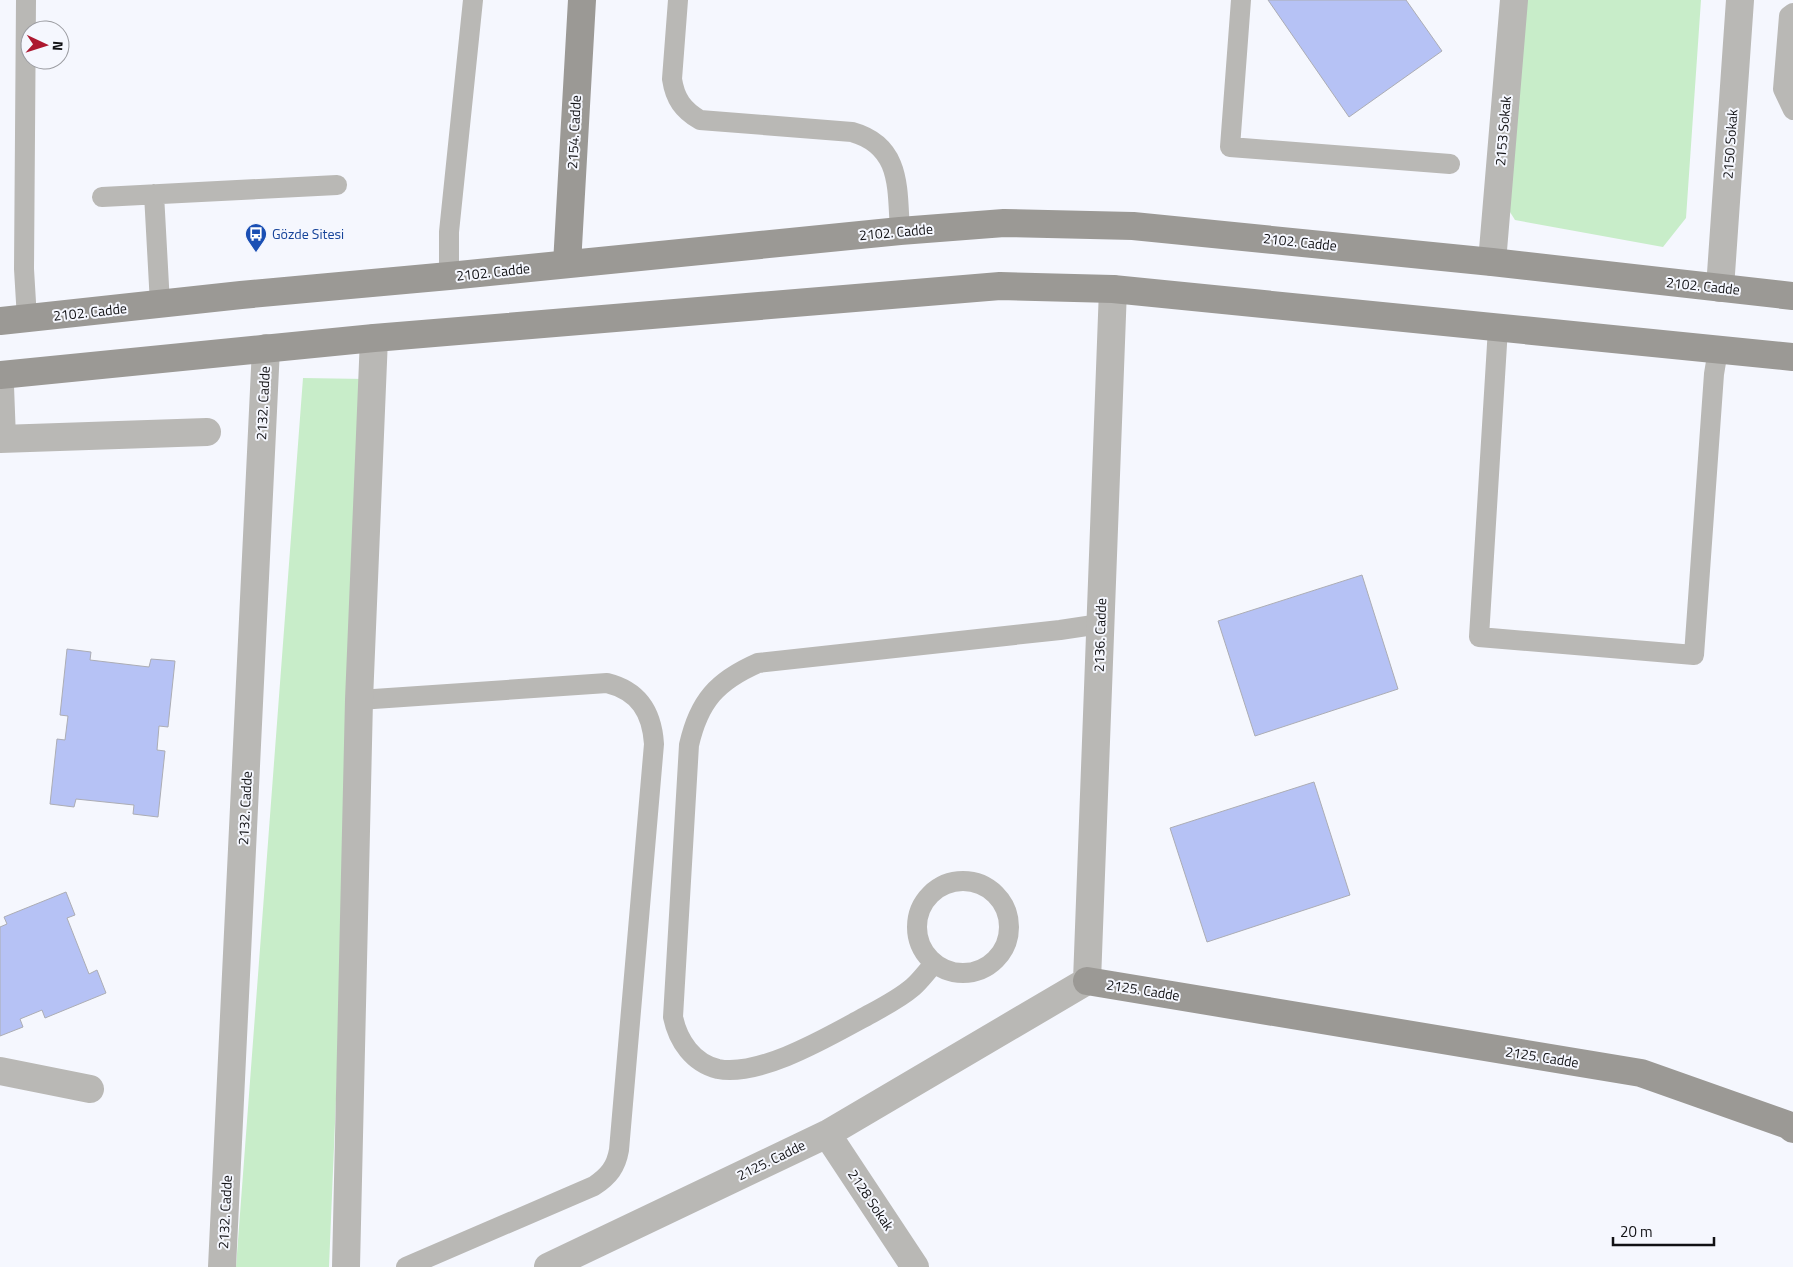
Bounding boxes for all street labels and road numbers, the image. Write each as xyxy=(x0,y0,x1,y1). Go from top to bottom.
street label: 2154. Cadde xyxy=(561,94,586,169)
street label: 2153 Sokak xyxy=(1489,95,1516,167)
street label: 2150 Sokak xyxy=(1717,108,1742,180)
street label: 2102. Cadde xyxy=(858,218,934,245)
street label: 2102. Cadde xyxy=(1262,227,1338,256)
street label: 2102. Cadde xyxy=(455,257,531,286)
street label: 2102. Cadde xyxy=(1665,271,1741,300)
street label: 2102. Cadde xyxy=(52,297,128,326)
street label: 2132. Cadde xyxy=(250,365,275,440)
street label: 2136. Cadde xyxy=(1088,598,1111,672)
street label: 2132. Cadde xyxy=(232,770,257,845)
street label: 2125. Cadde xyxy=(1105,973,1181,1006)
street label: 2125. Cadde xyxy=(1504,1040,1580,1073)
street label: 2125. Cadde xyxy=(733,1134,809,1185)
street label: 2128 Sokak xyxy=(843,1165,900,1235)
street label: 2132. Cadde xyxy=(212,1174,237,1249)

